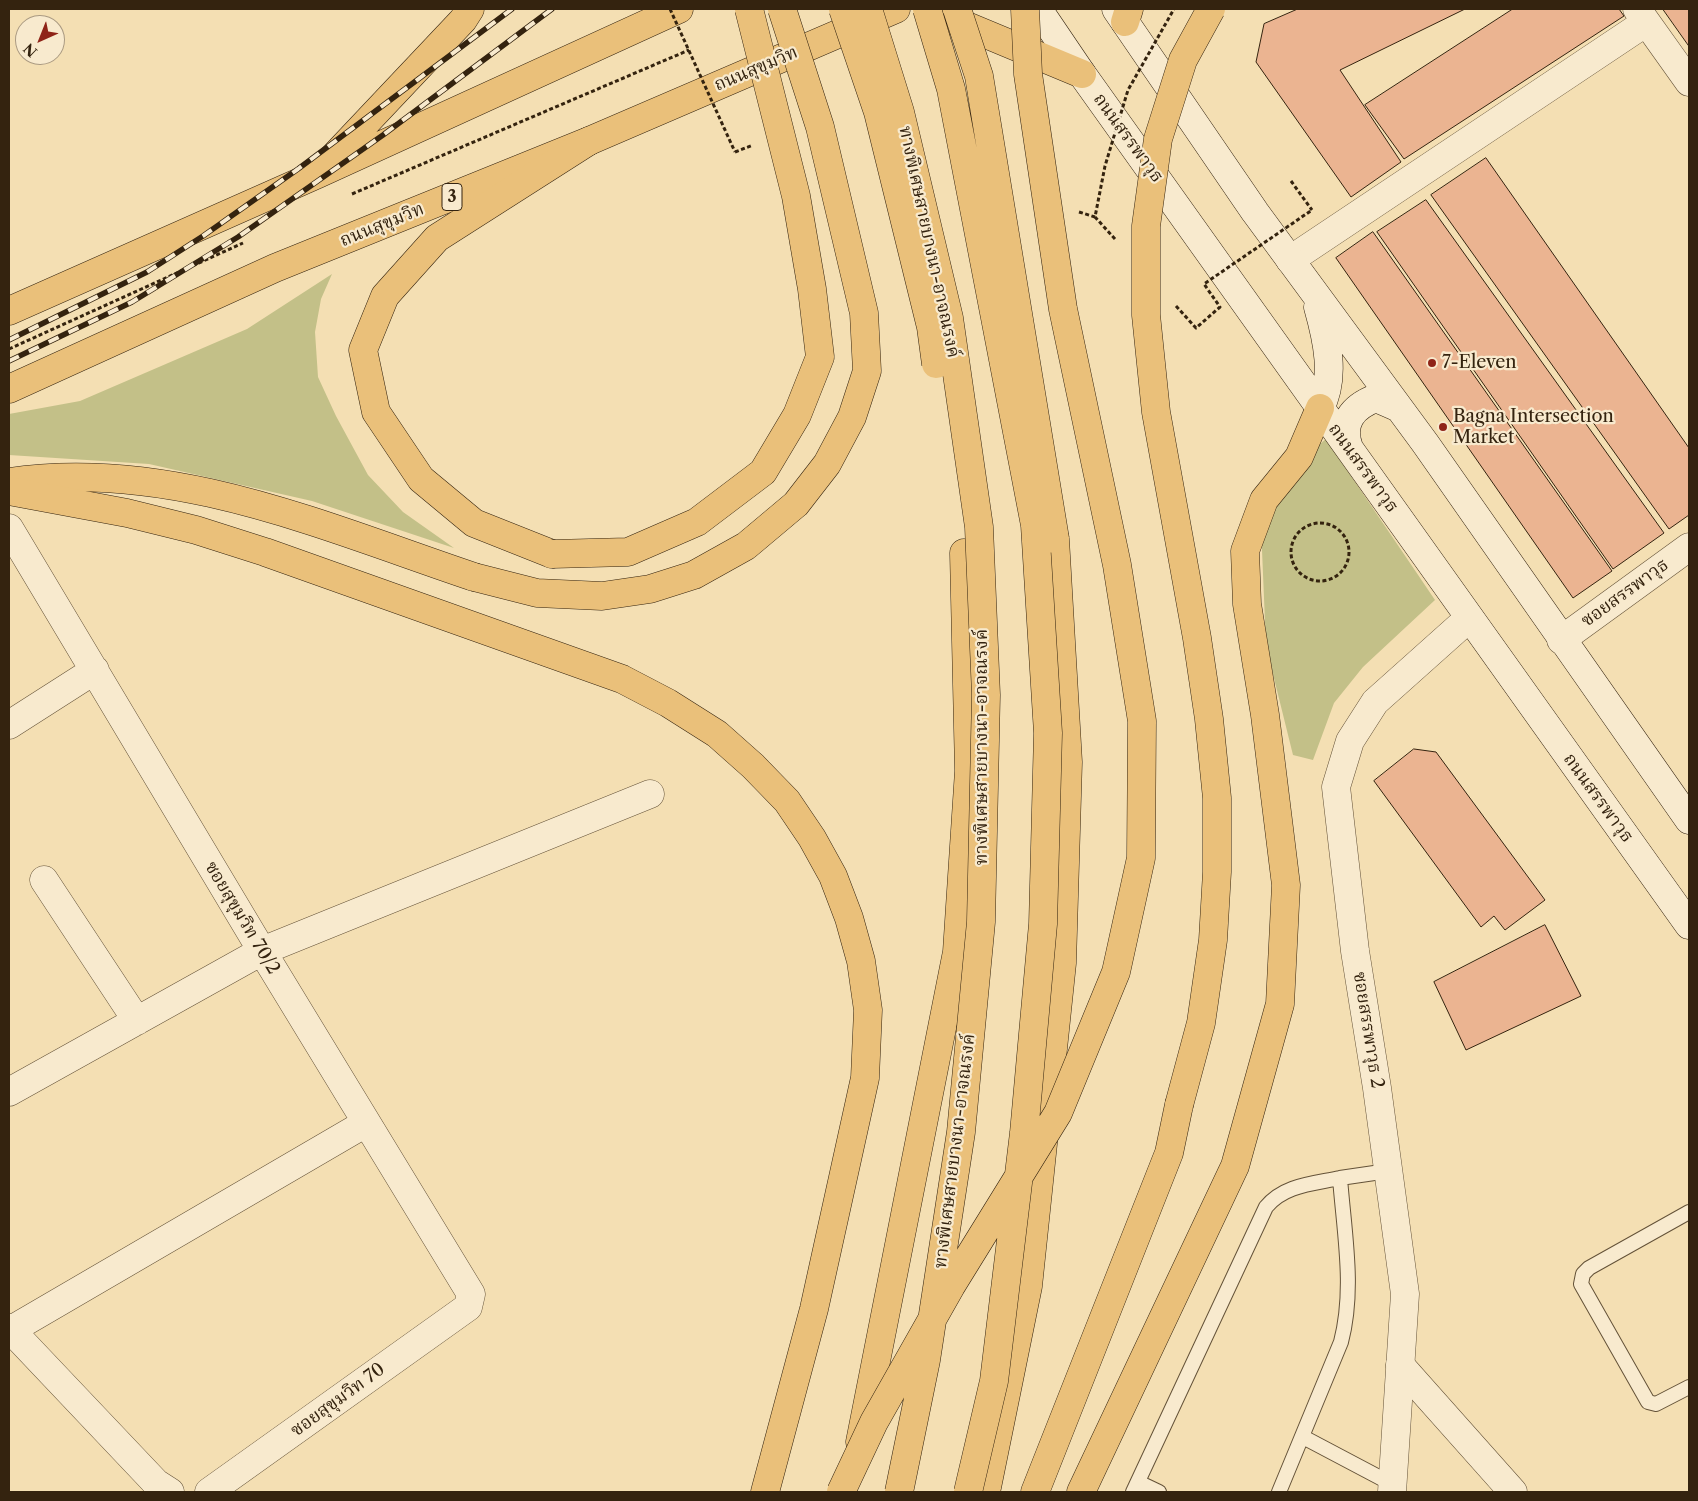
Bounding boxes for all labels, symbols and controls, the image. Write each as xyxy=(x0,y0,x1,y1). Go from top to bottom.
north arrow xyxy=(15,15,65,65)
text: N xyxy=(20,39,41,61)
street label: ถนนสุขุมวิท xyxy=(711,42,801,96)
street label: ถนนสรรพาวุธ xyxy=(1088,89,1168,187)
street label: ทางพิเศษสายบางนา-อาจณรงค์ xyxy=(894,124,964,360)
road number: 3 xyxy=(442,183,462,210)
street label: ถนนสุขุมวิท xyxy=(337,198,427,252)
place label: 7-Eleven xyxy=(1442,352,1517,374)
marker: 7-Eleven xyxy=(1426,357,1438,369)
place label: Bagna Intersection Market xyxy=(1453,406,1614,448)
street label: ถนนสรรพาวุธ xyxy=(1323,419,1403,517)
marker: Bagna Intersection Market xyxy=(1437,421,1449,433)
street label: ซอยสรรพาวุธ xyxy=(1577,554,1673,632)
street label: ทางพิเศษสายบางนา-อาจณรงค์ xyxy=(971,629,993,865)
street label: ถนนสรรพาวุธ xyxy=(1558,749,1638,847)
street label: ซอยสุขุมวิท 70/2 xyxy=(200,858,284,978)
street label: ซอยสรรพาวุธ 2 xyxy=(1348,970,1388,1090)
street label: ทางพิเศษสายบางนา-อาจณรงค์ xyxy=(930,1032,980,1270)
street label: ซอยสุขุมวิท 70 xyxy=(287,1359,389,1441)

